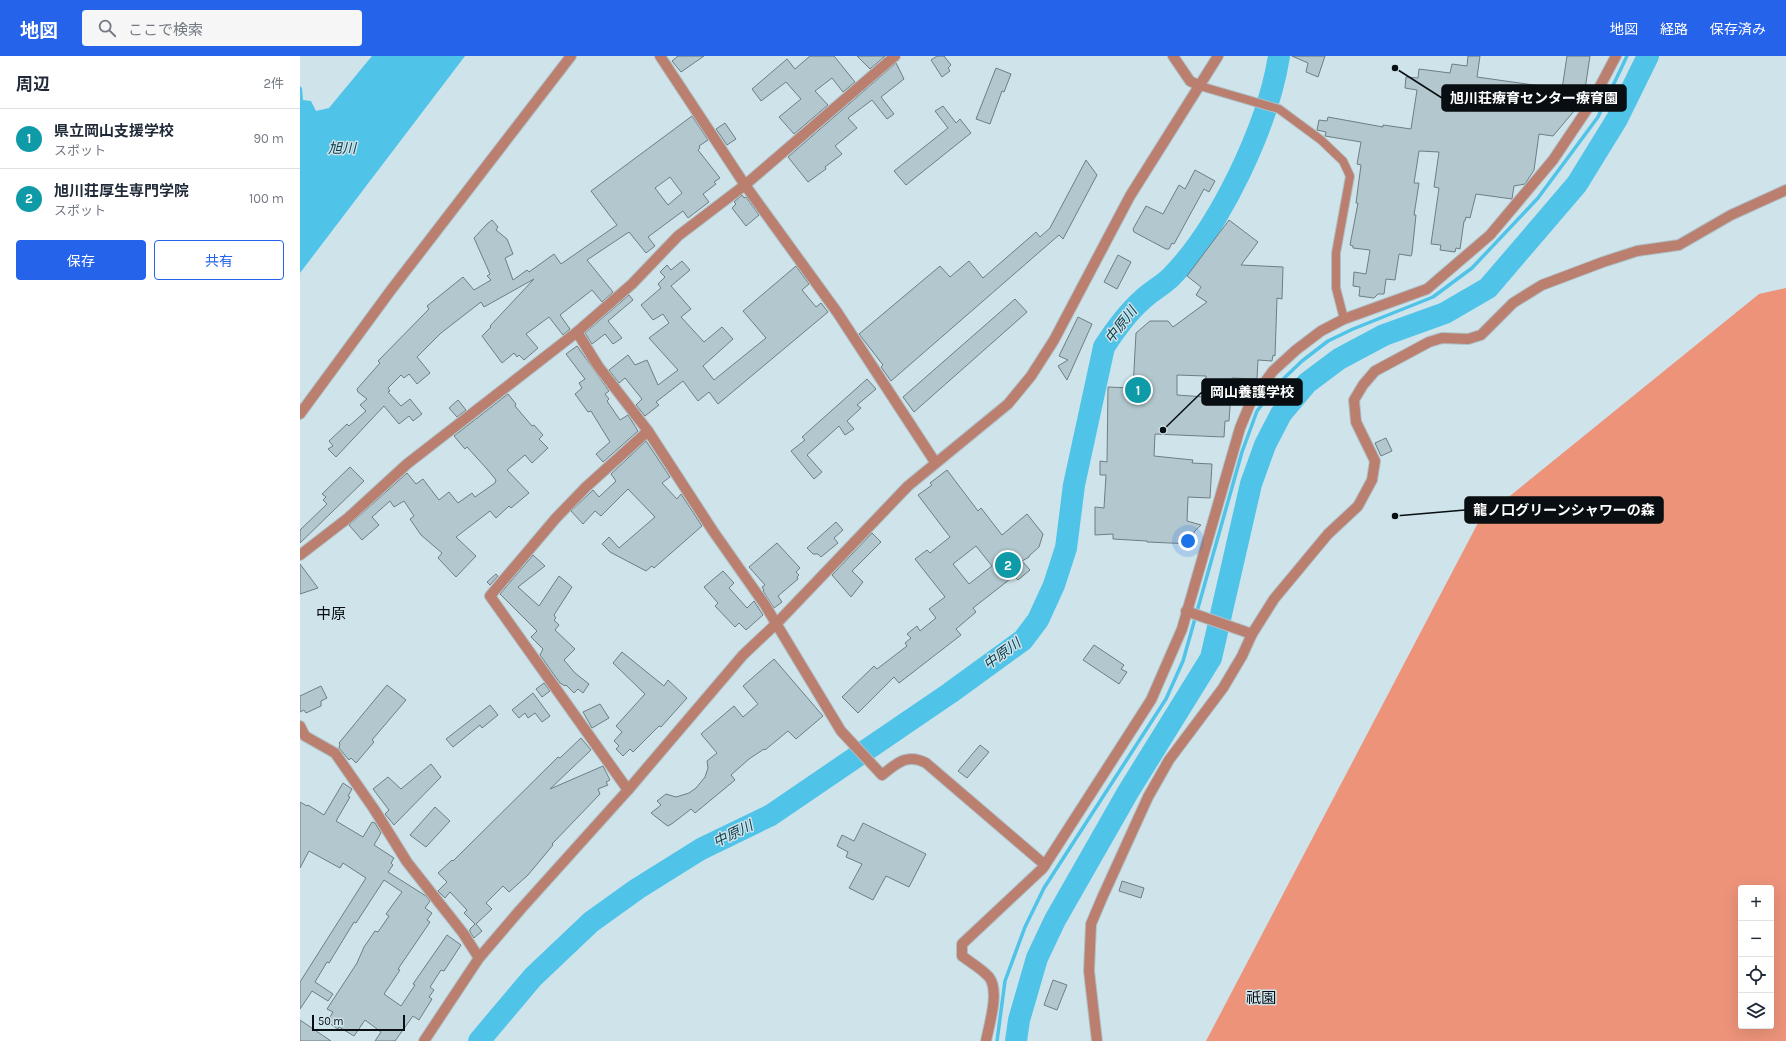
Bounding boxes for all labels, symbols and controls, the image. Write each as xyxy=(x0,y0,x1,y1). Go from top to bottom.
search box xyxy=(82,10,362,46)
icon: search xyxy=(96,17,118,39)
text: 地図 xyxy=(20,20,58,42)
text: ここで検索 xyxy=(128,21,203,39)
text: 地図 xyxy=(1610,21,1638,38)
text: 経路 xyxy=(1660,21,1688,38)
text: 保存済み xyxy=(1710,21,1766,38)
text: 周辺 xyxy=(16,74,50,94)
text: 2件 xyxy=(263,76,284,91)
callout: 旭川荘療育センター療育園 xyxy=(1442,85,1626,111)
text: 旭川荘療育センター療育園 xyxy=(1450,90,1618,107)
text: 県立岡山支援学校 xyxy=(54,122,174,140)
text: 1 xyxy=(27,131,31,146)
text: 90 m xyxy=(253,131,284,146)
water label: 旭川 xyxy=(328,140,358,157)
text: スポット xyxy=(54,143,106,158)
text: 旭川荘厚生専門学院 xyxy=(54,182,189,200)
text: 2 xyxy=(25,191,33,206)
text: 100 m xyxy=(249,191,284,206)
text: スポット xyxy=(54,203,106,218)
button: 保存 xyxy=(16,240,146,280)
button: 共有 xyxy=(154,240,284,280)
water label: 中原川 xyxy=(1101,302,1142,347)
pin: 1 xyxy=(1125,375,1151,405)
callout: 岡山養護学校 xyxy=(1202,379,1302,405)
text: 岡山養護学校 xyxy=(1210,384,1294,401)
callout: 龍ノ口グリーンシャワーの森 xyxy=(1465,497,1663,523)
text: 龍ノ口グリーンシャワーの森 xyxy=(1473,502,1655,519)
your location xyxy=(1178,531,1198,551)
pin: 2 xyxy=(995,550,1021,580)
district label: 中原 xyxy=(316,605,346,623)
water label: 中原川 xyxy=(980,634,1026,673)
water label: 中原川 xyxy=(710,816,757,851)
map controls xyxy=(1738,885,1774,1029)
button: + xyxy=(1738,885,1774,921)
button: − xyxy=(1738,921,1774,957)
button: locate xyxy=(1738,957,1774,993)
district label: 祇園 xyxy=(1246,989,1276,1007)
button: layers xyxy=(1738,993,1774,1029)
scale bar xyxy=(312,1013,405,1032)
text: 50 m xyxy=(318,1015,344,1028)

